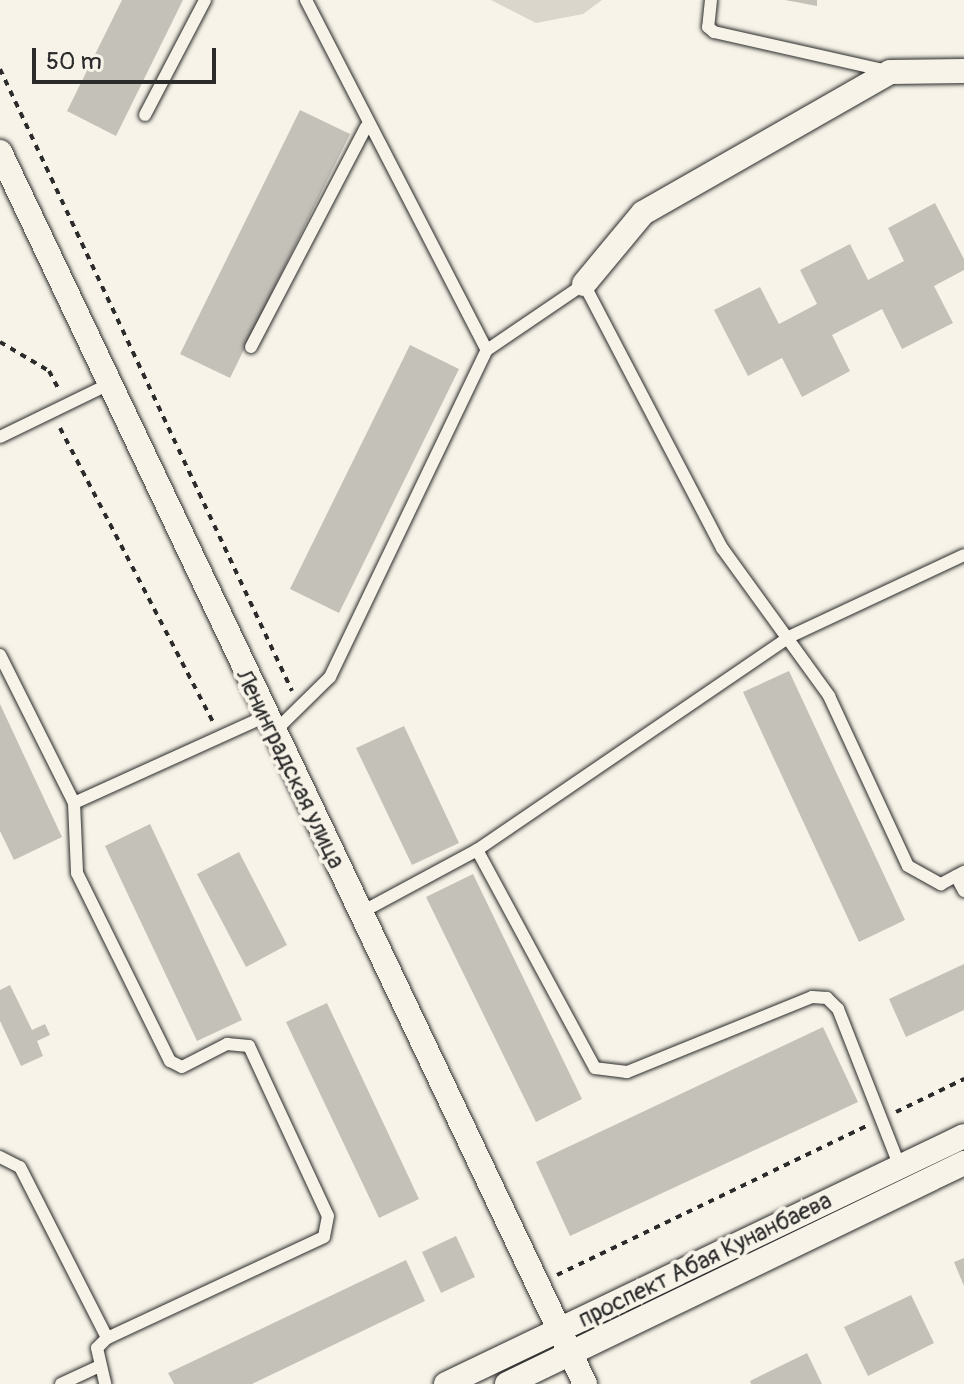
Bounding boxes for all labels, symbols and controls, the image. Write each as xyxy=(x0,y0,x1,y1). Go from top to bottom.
scale bar xyxy=(36,32,220,82)
text: 50 m xyxy=(46,47,102,76)
street label: Ленинградская улица xyxy=(229,665,351,873)
street label: проспект Абая Кунанбаева xyxy=(574,1186,836,1334)

